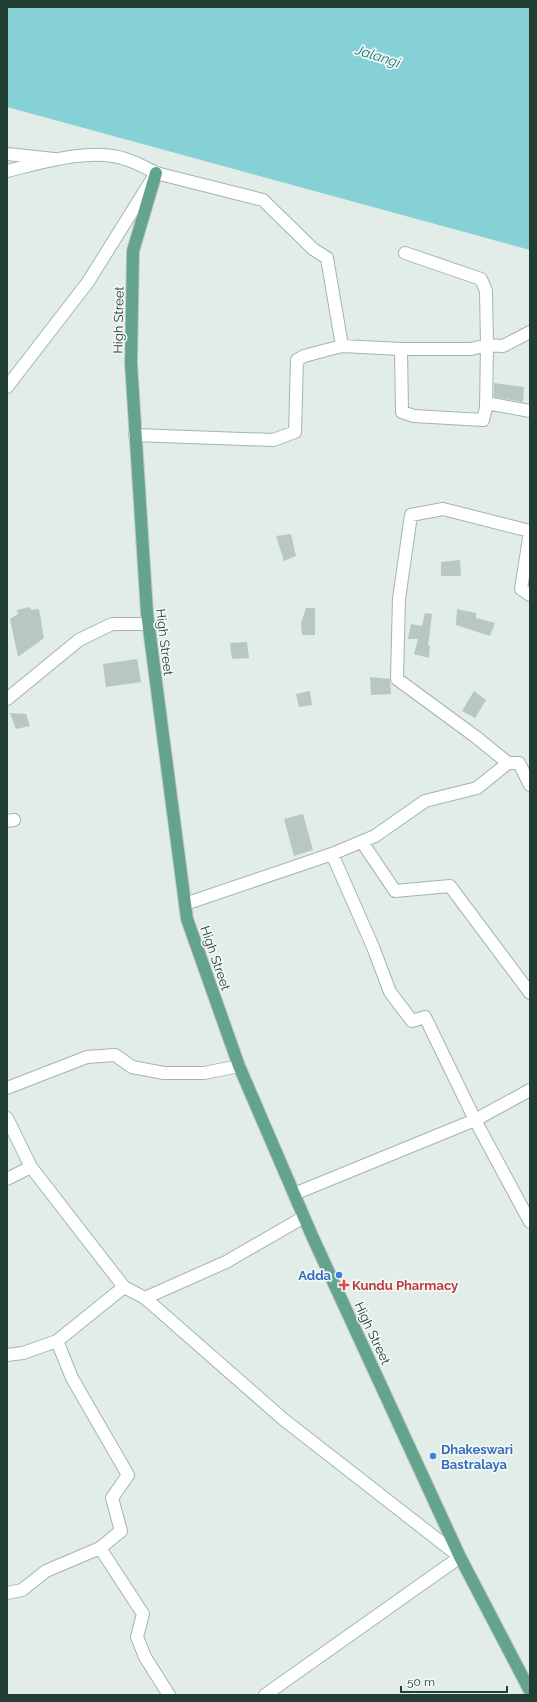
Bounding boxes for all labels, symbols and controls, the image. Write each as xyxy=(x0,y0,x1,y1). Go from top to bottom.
water label: Jalangi xyxy=(353,41,403,71)
street label: High Street xyxy=(110,286,127,354)
street label: High Street xyxy=(153,608,176,677)
street label: High Street xyxy=(197,924,234,993)
place label: Adda xyxy=(298,1268,332,1283)
marker: Adda xyxy=(334,1270,344,1280)
place label: Kundu Pharmacy xyxy=(352,1278,458,1293)
marker: Kundu Pharmacy xyxy=(339,1280,349,1290)
street label: High Street xyxy=(352,1299,394,1368)
place label: Dhakeswari Bastralaya xyxy=(441,1442,513,1472)
marker: Dhakeswari Bastralaya xyxy=(428,1451,438,1461)
scale bar xyxy=(401,1668,507,1694)
text: 50 m xyxy=(407,1675,435,1689)

